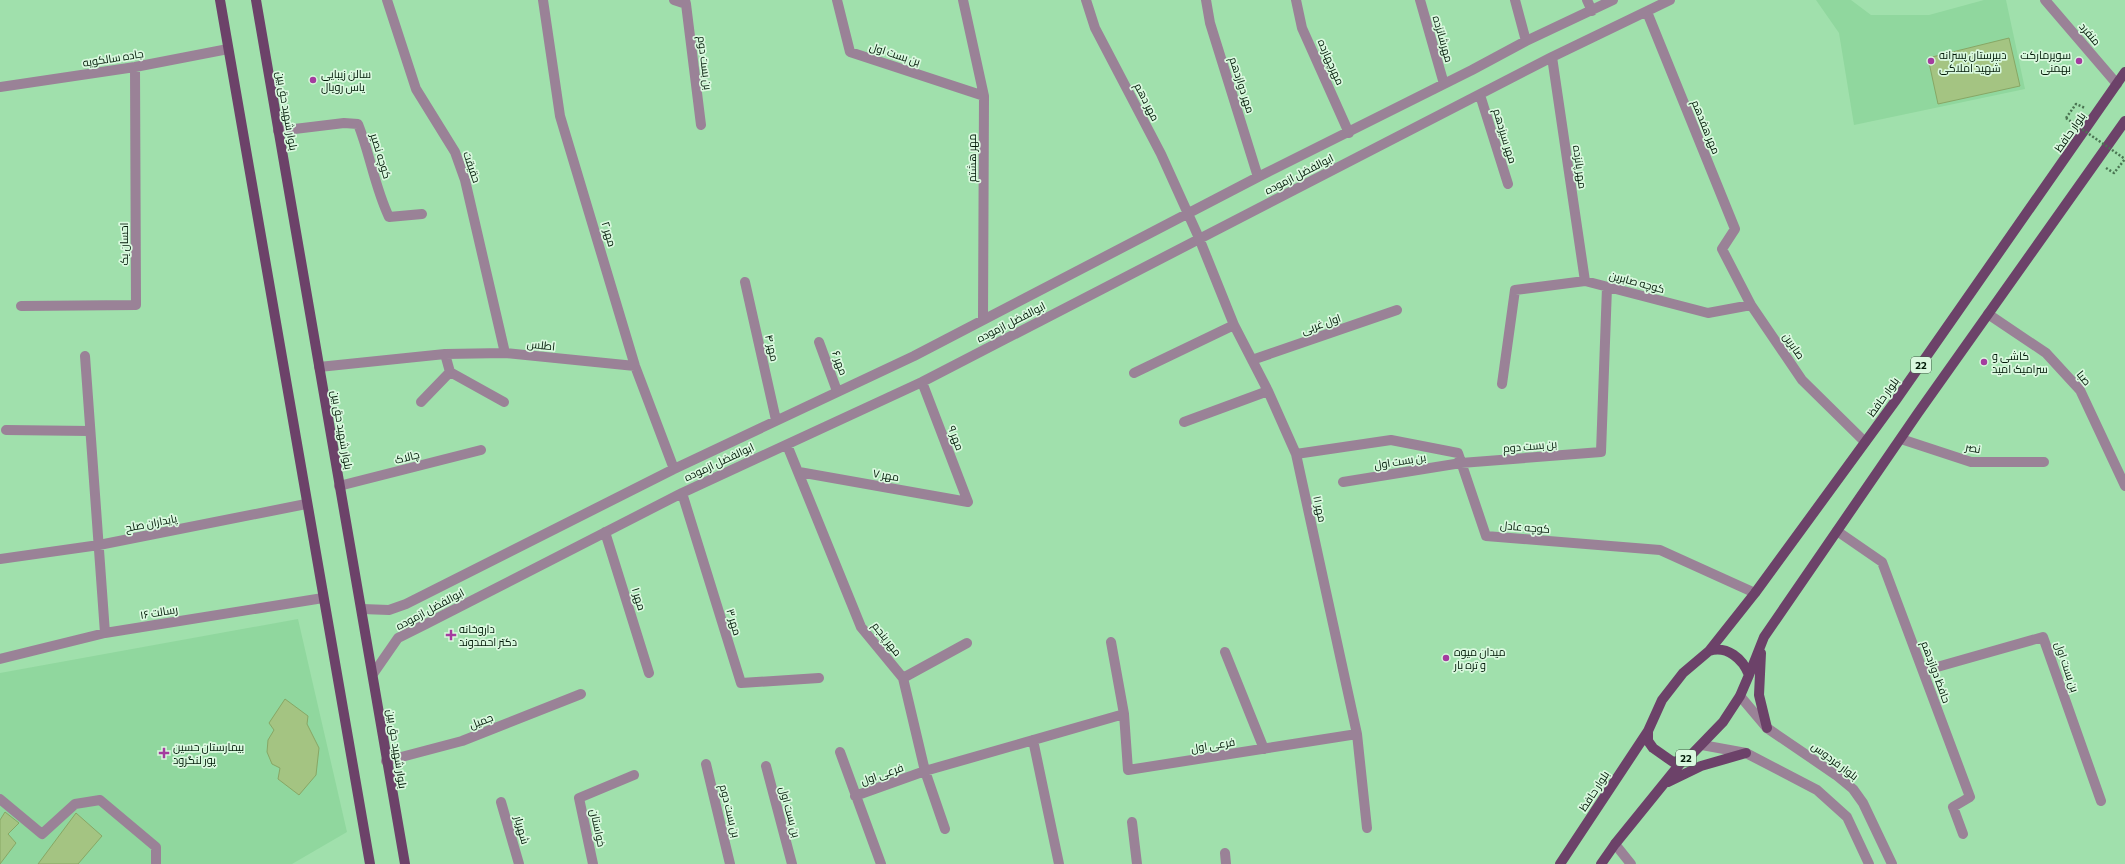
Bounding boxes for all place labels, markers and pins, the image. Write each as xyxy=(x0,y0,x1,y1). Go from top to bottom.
place label: دبیرستان پسرانه شهید املاکی xyxy=(1939,48,2007,75)
place label: سوپرمارکت بهمنی xyxy=(2020,48,2071,75)
marker: دبیرستان پسرانه شهید املاکی xyxy=(1926,56,1936,66)
marker: سوپرمارکت بهمنی xyxy=(2074,56,2084,66)
place label: سالن زیبایی یاس رویال xyxy=(321,67,371,94)
marker: سالن زیبایی یاس رویال xyxy=(308,75,318,85)
place label: کاشی و سرامیک امید xyxy=(1992,349,2048,376)
marker: کاشی و سرامیک امید xyxy=(1979,357,1989,367)
place label: داروخانه دکتر احمدوند xyxy=(459,622,517,649)
marker: داروخانه دکتر احمدوند xyxy=(446,630,456,640)
place label: میدان میوه و تره بار xyxy=(1453,645,1506,672)
marker: میدان میوه و تره بار xyxy=(1441,653,1451,663)
place label: بیمارستان حسین پور لنگرود xyxy=(173,740,244,767)
marker: بیمارستان حسین پور لنگرود xyxy=(158,747,170,759)

